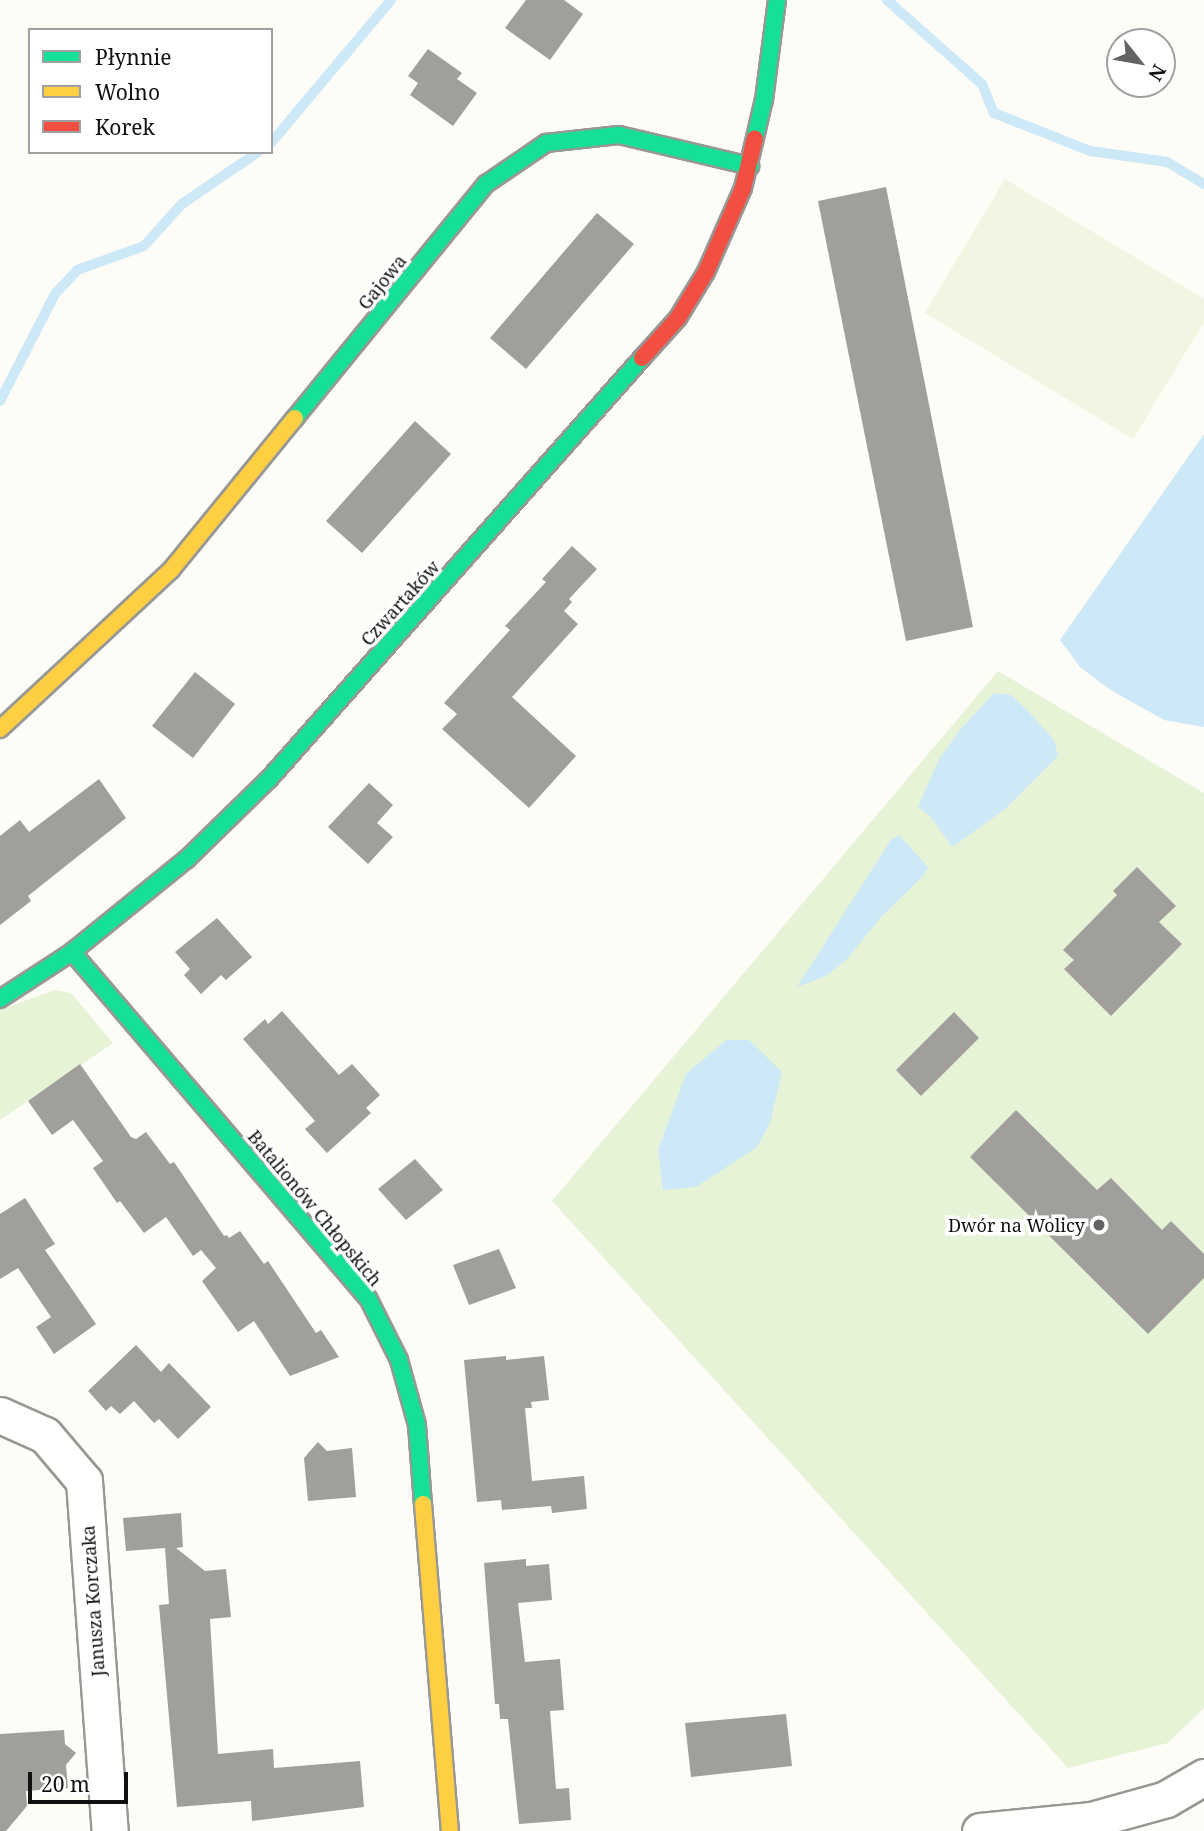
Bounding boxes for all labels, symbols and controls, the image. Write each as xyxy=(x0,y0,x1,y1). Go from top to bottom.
legend xyxy=(28,28,273,154)
north arrow xyxy=(1106,28,1176,98)
text: Płynnie xyxy=(95,43,171,71)
text: N xyxy=(1142,60,1172,86)
text: Wolno xyxy=(95,78,160,106)
text: Korek xyxy=(95,113,155,141)
street label: Gajowa xyxy=(353,250,411,314)
street label: Czwartaków xyxy=(356,556,444,650)
street label: Batalionów Chłopskich xyxy=(243,1126,387,1290)
place label: Dwór na Wolicy xyxy=(948,1214,1085,1236)
marker: Dwór na Wolicy xyxy=(1091,1217,1107,1233)
street label: Janusza Korczaka xyxy=(77,1525,109,1677)
scale bar xyxy=(32,1758,131,1802)
text: 20 m xyxy=(41,1770,90,1798)

